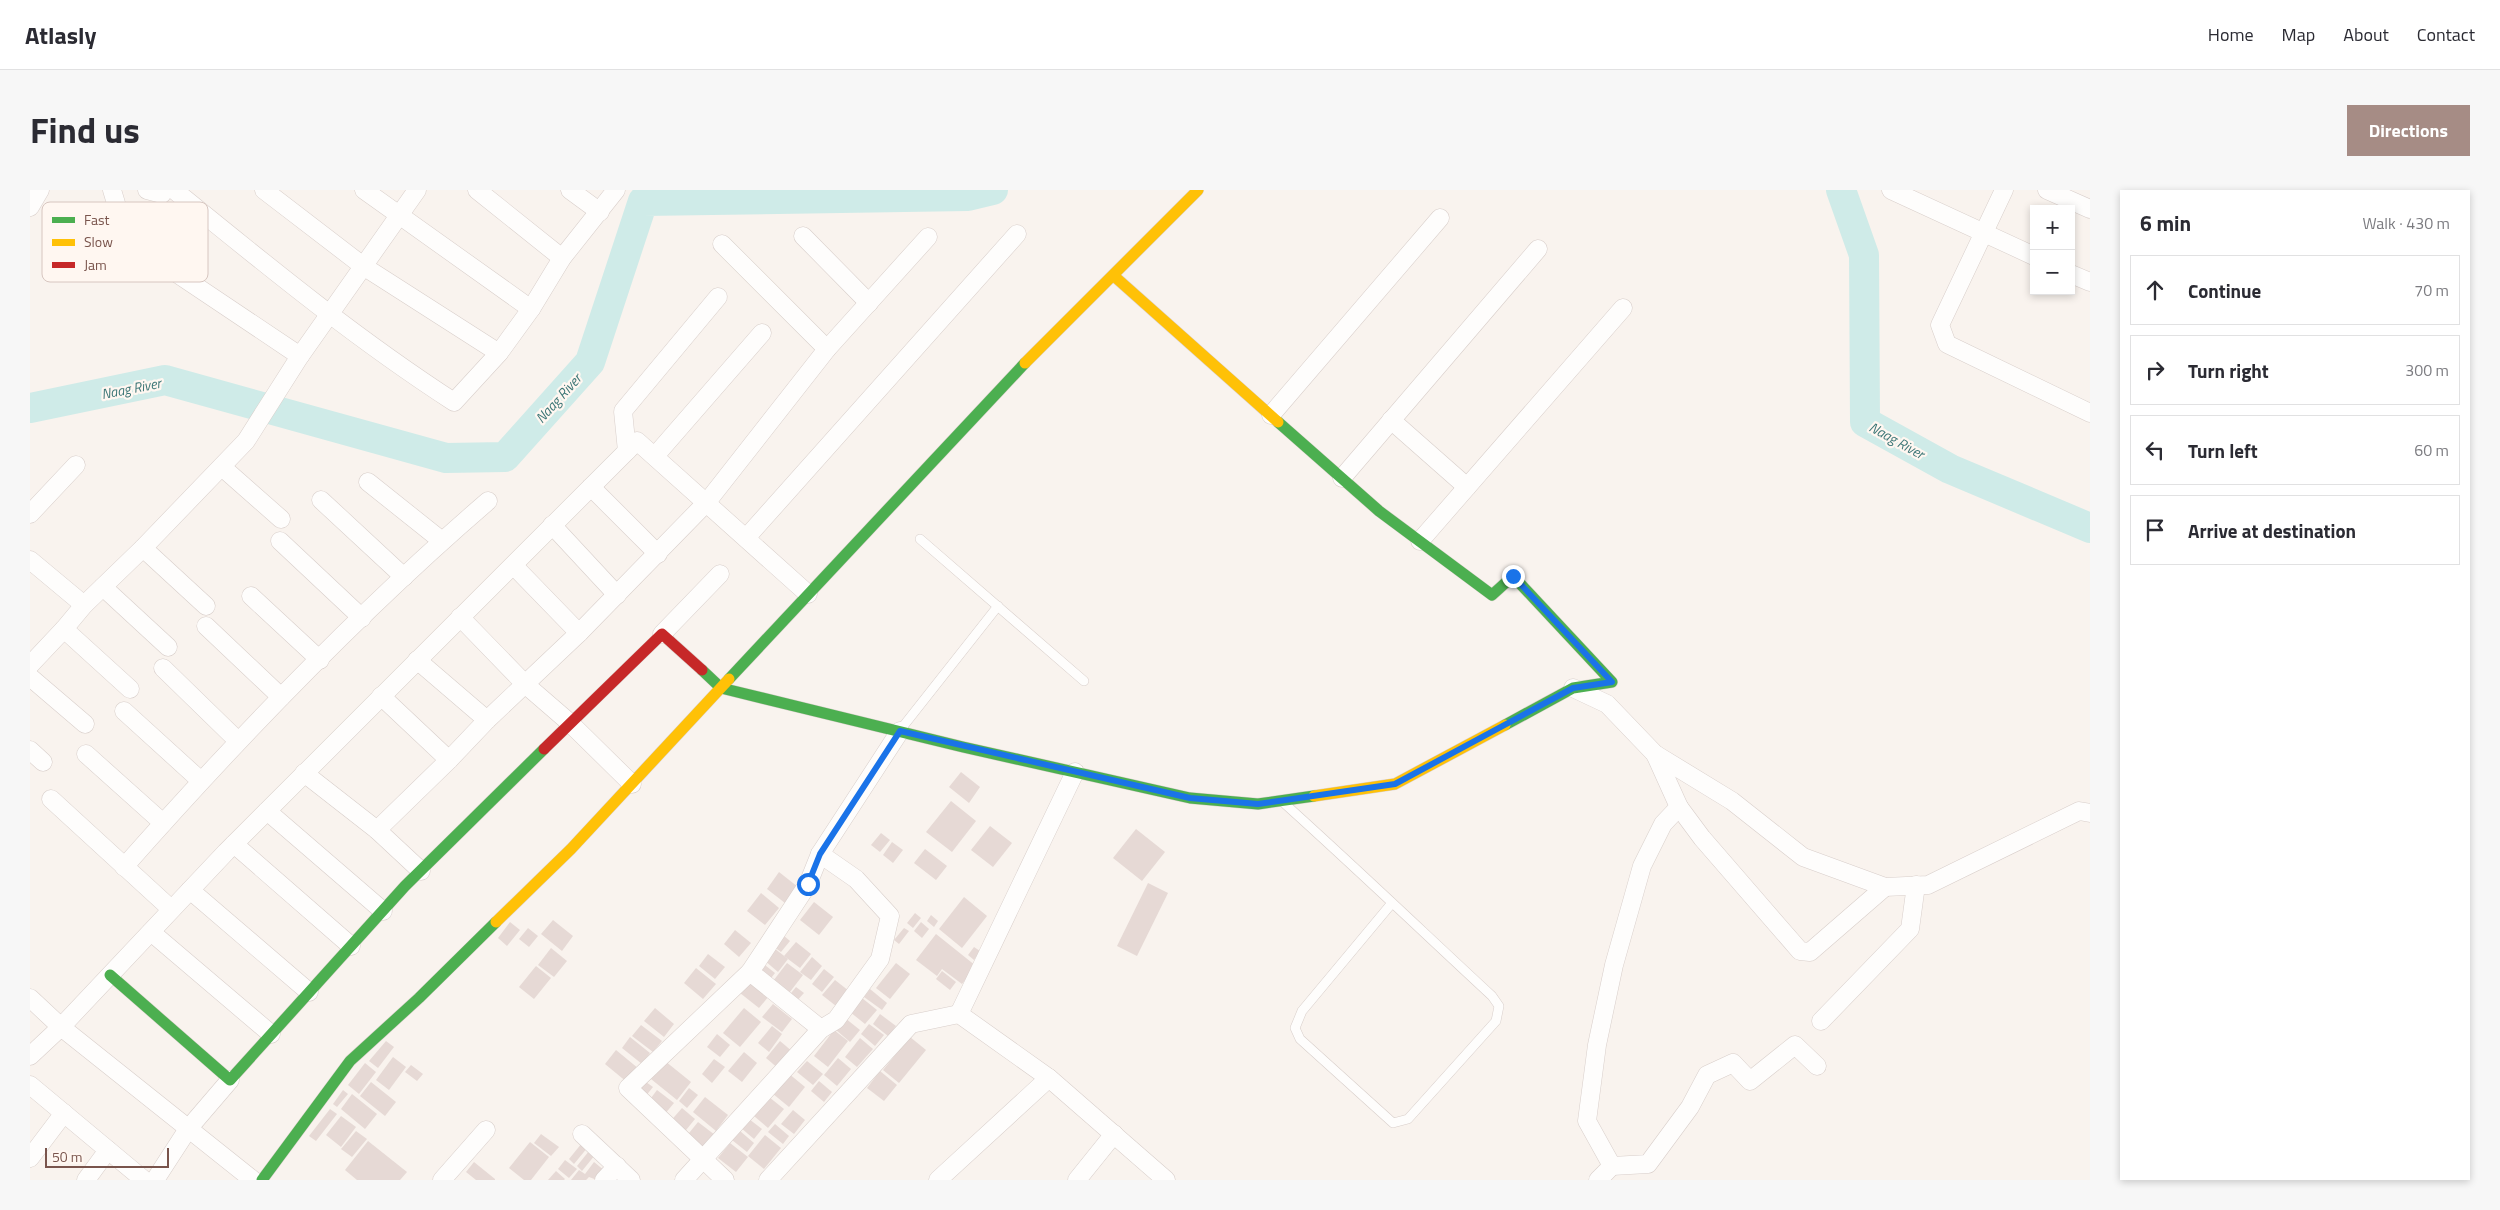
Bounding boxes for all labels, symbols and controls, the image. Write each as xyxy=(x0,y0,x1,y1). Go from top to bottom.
text: Atlasly xyxy=(25,17,96,53)
text: Home xyxy=(2208,21,2254,48)
text: Map xyxy=(2282,21,2315,48)
text: About xyxy=(2343,21,2389,48)
text: Contact xyxy=(2417,21,2475,48)
text: Find us xyxy=(30,103,140,157)
button: Directions xyxy=(2347,105,2470,156)
legend xyxy=(42,202,208,282)
map controls xyxy=(2030,205,2075,295)
button: + xyxy=(2030,205,2075,250)
text: 6 min xyxy=(2140,207,2191,239)
text: Fast xyxy=(84,209,109,230)
text: Walk · 430 m xyxy=(2362,211,2450,235)
text: Slow xyxy=(84,231,113,252)
button: − xyxy=(2030,250,2075,295)
text: Jam xyxy=(84,254,107,275)
icon: ahead xyxy=(2141,276,2169,304)
text: Continue xyxy=(2188,276,2261,305)
text: 70 m xyxy=(2414,278,2449,302)
icon: right xyxy=(2141,356,2169,384)
text: Turn right xyxy=(2188,356,2269,385)
text: 300 m xyxy=(2405,358,2449,382)
water label: Naag River xyxy=(530,367,587,427)
water label: Naag River xyxy=(99,372,164,404)
water label: Naag River xyxy=(1866,416,1930,465)
icon: left xyxy=(2141,436,2169,464)
text: Turn left xyxy=(2188,436,2258,465)
text: 60 m xyxy=(2414,438,2449,462)
icon: arrive xyxy=(2141,516,2169,544)
text: Arrive at destination xyxy=(2188,516,2356,545)
route end xyxy=(1502,565,1525,588)
route start xyxy=(797,873,820,896)
scale bar xyxy=(45,1145,169,1168)
text: 50 m xyxy=(52,1146,82,1167)

